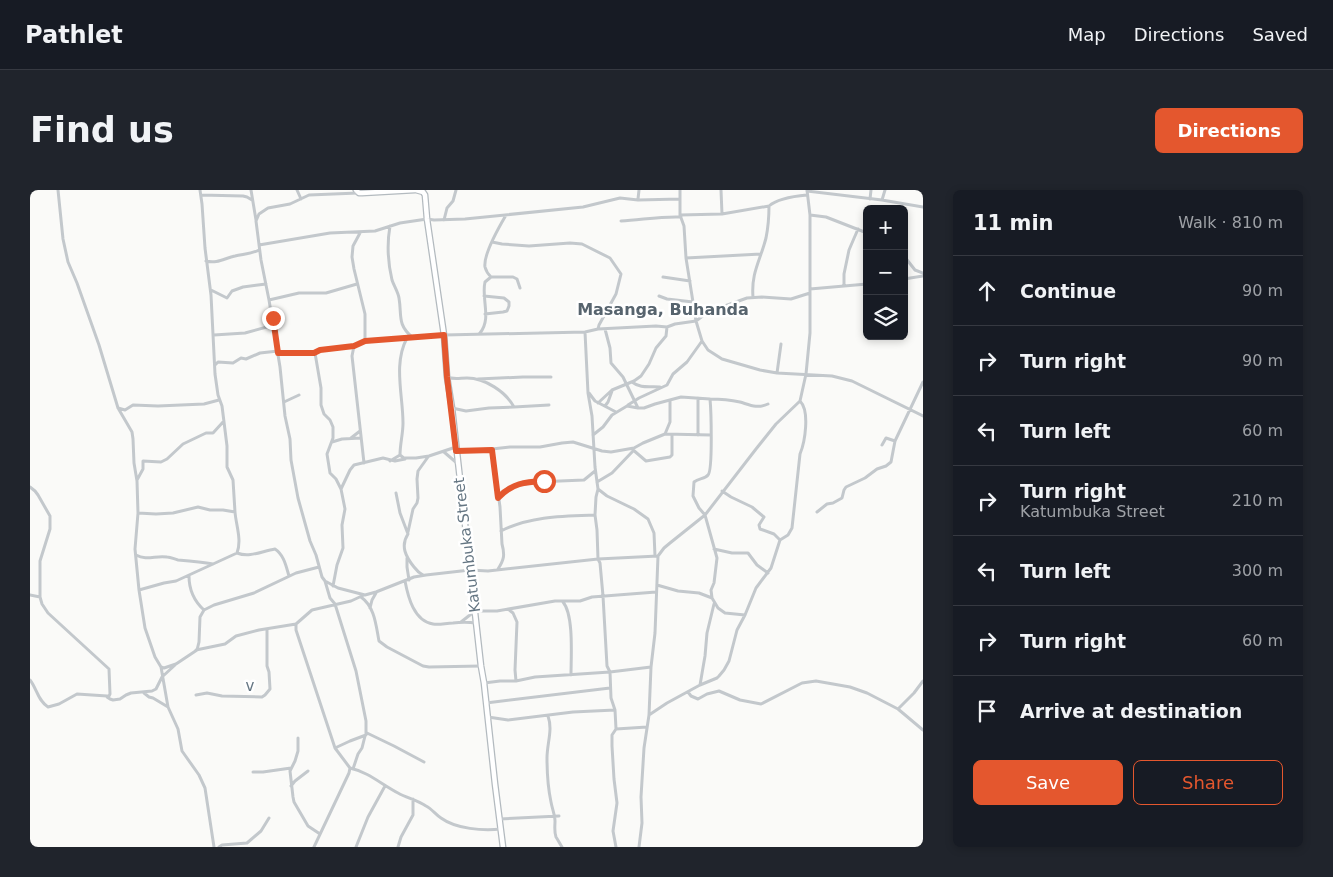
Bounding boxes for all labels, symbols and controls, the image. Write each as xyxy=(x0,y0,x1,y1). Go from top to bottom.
text: Pathlet xyxy=(25,21,123,49)
text: Map xyxy=(1068,24,1106,45)
text: Directions xyxy=(1134,24,1224,45)
text: Saved xyxy=(1252,24,1308,45)
button: Directions xyxy=(1155,108,1303,153)
text: Find us xyxy=(30,110,174,150)
map controls xyxy=(863,205,908,340)
button: + xyxy=(863,205,908,250)
text: 11 min xyxy=(973,211,1054,235)
text: Walk · 810 m xyxy=(1178,213,1283,232)
button: − xyxy=(863,250,908,295)
icon: ahead xyxy=(973,277,1001,305)
text: Continue xyxy=(1020,280,1116,302)
text: 90 m xyxy=(1242,281,1283,300)
button: layers xyxy=(863,295,908,340)
district label: Masanga, Buhanda xyxy=(577,300,749,319)
route end xyxy=(262,307,285,330)
icon: right xyxy=(973,347,1001,375)
text: Turn right xyxy=(1020,350,1126,372)
text: 90 m xyxy=(1242,351,1283,370)
icon: left xyxy=(973,417,1001,445)
text: Turn left xyxy=(1020,420,1111,442)
text: 60 m xyxy=(1242,421,1283,440)
route start xyxy=(533,470,556,493)
street label: Katumbuka Street xyxy=(450,476,484,613)
text: Turn right xyxy=(1020,480,1126,502)
icon: right xyxy=(973,487,1001,515)
text: 210 m xyxy=(1232,491,1283,510)
text: Katumbuka Street xyxy=(1020,502,1165,521)
icon: left xyxy=(973,557,1001,585)
text: Turn left xyxy=(1020,560,1111,582)
text: 300 m xyxy=(1232,561,1283,580)
icon: right xyxy=(973,627,1001,655)
text: Turn right xyxy=(1020,630,1126,652)
text: 60 m xyxy=(1242,631,1283,650)
street label: v xyxy=(246,677,255,695)
icon: arrive xyxy=(973,697,1001,725)
text: Arrive at destination xyxy=(1020,700,1242,722)
button: Save xyxy=(973,760,1123,805)
button: Share xyxy=(1133,760,1283,805)

